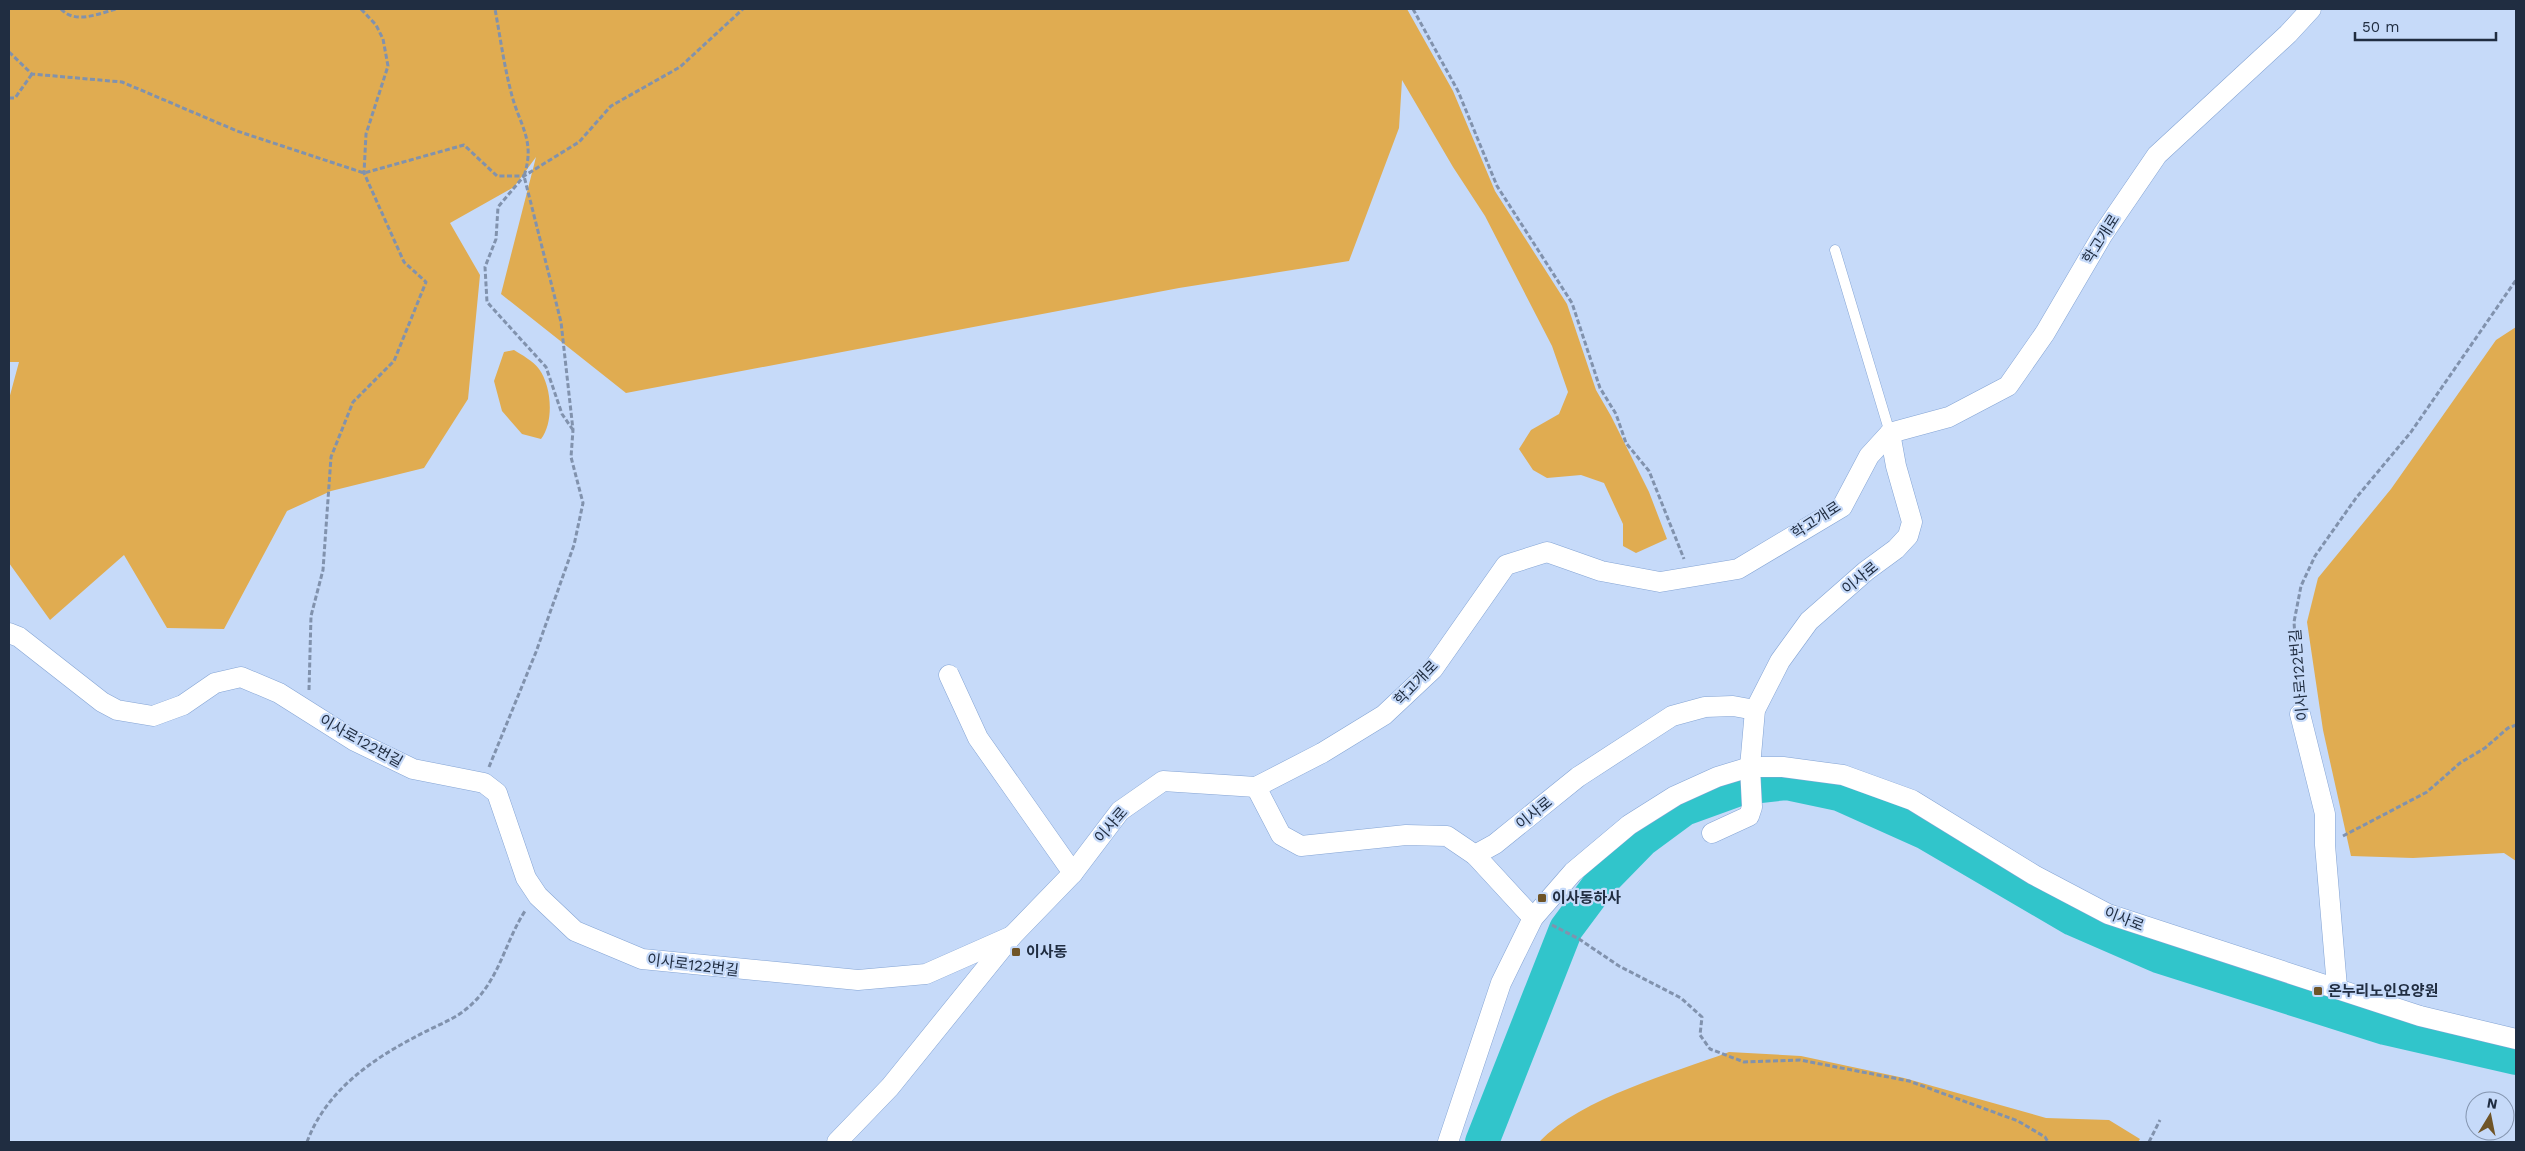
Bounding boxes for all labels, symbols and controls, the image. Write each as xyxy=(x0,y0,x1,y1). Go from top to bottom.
scale bar xyxy=(2355,10,2496,42)
text: 50 m xyxy=(2362,18,2399,36)
street label: 학고개로 xyxy=(2079,211,2123,267)
street label: 학고개로 xyxy=(1788,497,1844,543)
street label: 이사로 xyxy=(1838,558,1882,598)
street label: 이사로122번길 xyxy=(2286,628,2312,722)
street label: 학고개로 xyxy=(1390,657,1442,709)
street label: 이사로122번길 xyxy=(316,711,406,771)
street label: 이사로 xyxy=(1512,793,1556,833)
street label: 이사로 xyxy=(1091,803,1131,847)
place label: 이사동하사 xyxy=(1552,889,1621,907)
marker: 이사동하사 xyxy=(1536,892,1548,904)
street label: 이사로 xyxy=(2101,903,2147,935)
place label: 이사동 xyxy=(1026,943,1068,961)
marker: 이사동 xyxy=(1010,946,1022,958)
street label: 이사로122번길 xyxy=(646,950,740,980)
place label: 온누리노인요양원 xyxy=(2328,982,2438,1000)
marker: 온누리노인요양원 xyxy=(2312,985,2324,997)
north arrow xyxy=(2465,1091,2515,1141)
text: N xyxy=(2486,1094,2499,1112)

